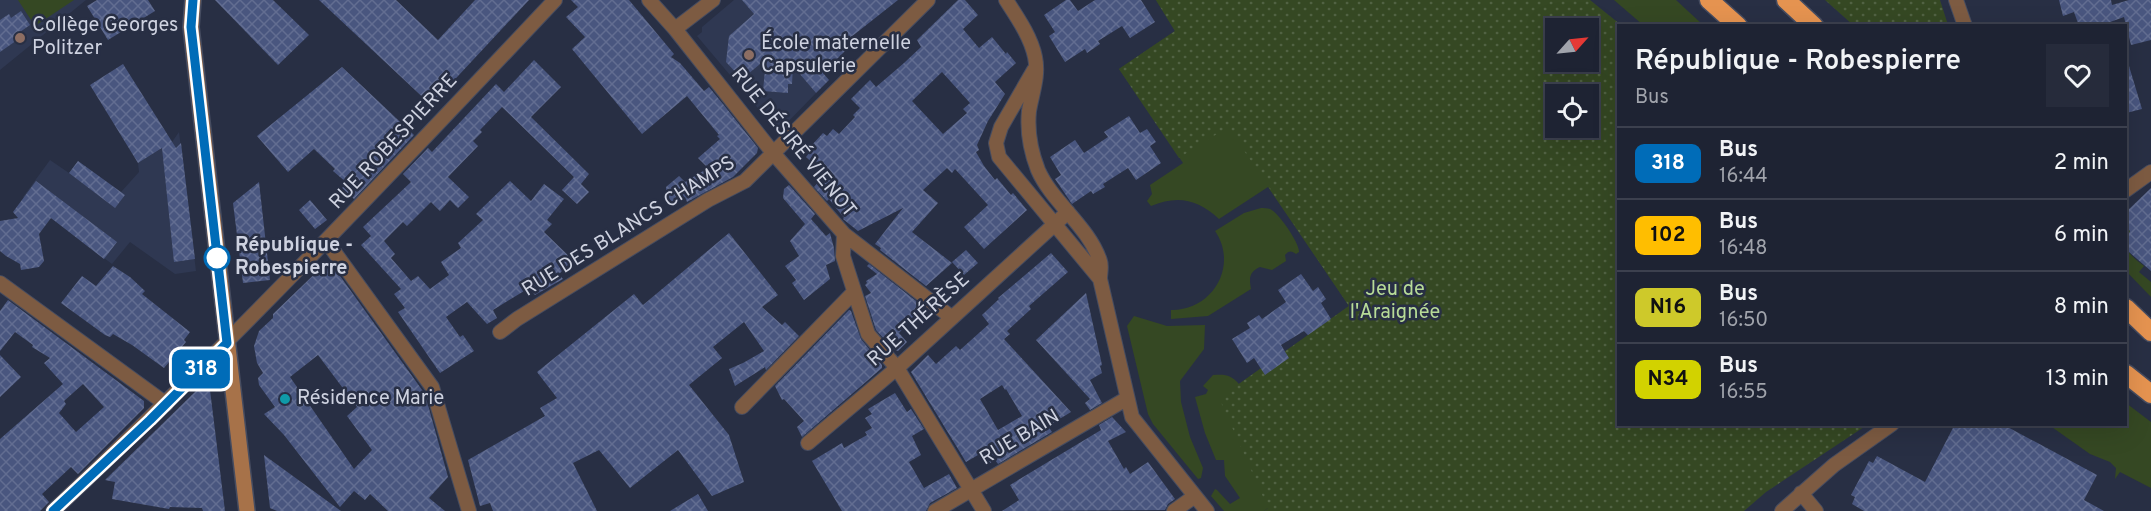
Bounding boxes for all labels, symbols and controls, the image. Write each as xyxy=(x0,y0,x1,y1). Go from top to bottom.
place label: Collège Georges Politzer xyxy=(32,13,178,62)
north arrow xyxy=(1545,18,1599,72)
map controls xyxy=(1545,18,1599,138)
place label: École maternelle Capsulerie xyxy=(761,29,911,80)
marker: Collège Georges Politzer xyxy=(13,31,27,45)
text: République - Robespierre xyxy=(1635,44,1961,80)
button: heart xyxy=(2046,44,2109,107)
marker: École maternelle Capsulerie xyxy=(742,48,756,62)
street label: RUE DÉSIRÉ VIENOT xyxy=(725,61,863,223)
street label: RUE ROBESPIERRE xyxy=(324,68,464,216)
button: locate xyxy=(1545,84,1599,138)
text: Bus xyxy=(1635,85,1669,111)
text: Bus xyxy=(1719,137,1758,164)
text: 318 xyxy=(1651,150,1685,177)
text: 2 min xyxy=(2054,150,2109,177)
street label: RUE DES BLANCS CHAMPS xyxy=(517,151,741,303)
text: 16:44 xyxy=(1719,164,1768,190)
text: Bus xyxy=(1719,209,1758,236)
text: 102 xyxy=(1650,222,1686,249)
text: 6 min xyxy=(2054,222,2109,249)
place label: République - Robespierre xyxy=(235,233,353,282)
text: 16:48 xyxy=(1719,236,1768,262)
marker: République - Robespierre xyxy=(204,245,230,271)
street label: RUE THÉRÈSE xyxy=(861,266,976,373)
park label: Jeu de l'Araignée xyxy=(1350,277,1440,326)
text: Bus xyxy=(1719,281,1758,308)
text: N16 xyxy=(1650,294,1686,321)
text: 8 min xyxy=(2054,294,2109,321)
text: 16:50 xyxy=(1719,308,1768,334)
line badge: 318 xyxy=(166,350,236,388)
text: Bus xyxy=(1719,353,1758,380)
text: 318 xyxy=(184,356,218,383)
text: N34 xyxy=(1647,366,1689,393)
text: 13 min xyxy=(2046,366,2109,393)
text: 16:55 xyxy=(1719,380,1768,406)
place label: Résidence Marie xyxy=(297,386,444,412)
marker: Résidence Marie xyxy=(278,392,292,406)
street label: RUE BAIN xyxy=(975,404,1065,472)

